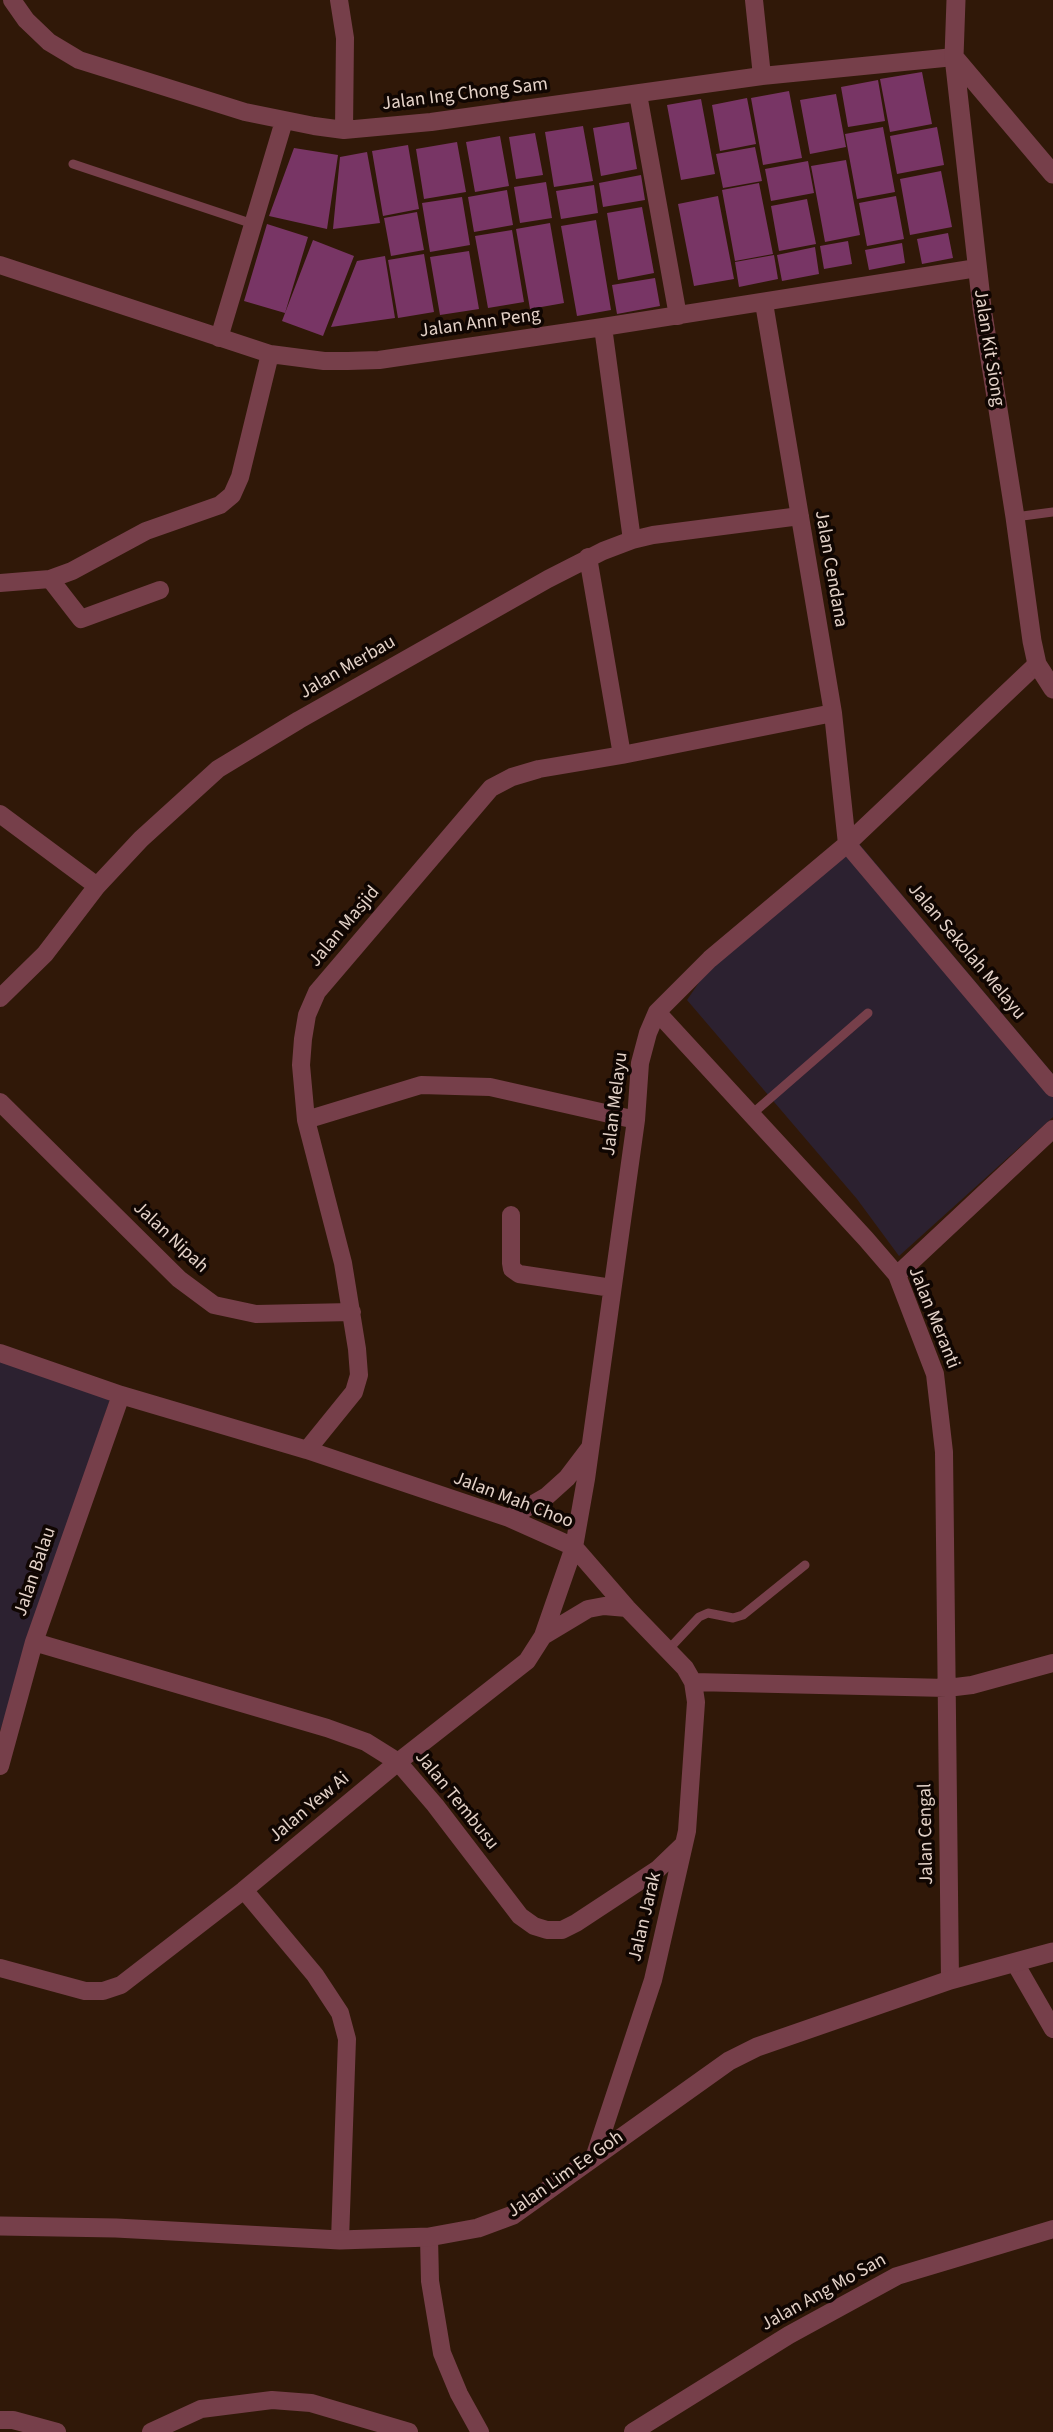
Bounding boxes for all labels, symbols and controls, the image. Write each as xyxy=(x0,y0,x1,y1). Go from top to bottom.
street label: Jalan Ing Chong Sam xyxy=(381,74,549,116)
street label: Jalan Kit Siong xyxy=(967,288,1009,408)
street label: Jalan Ann Peng xyxy=(418,304,542,344)
street label: Jalan Cendana xyxy=(809,509,851,629)
street label: Jalan Merbau xyxy=(296,631,400,705)
street label: Jalan Sekolah Melayu xyxy=(902,879,1030,1025)
street label: Jalan Masjid xyxy=(305,882,385,972)
street label: Jalan Melayu xyxy=(598,1051,634,1157)
street label: Jalan Nipah xyxy=(128,1197,212,1279)
street label: Jalan Meranti xyxy=(902,1264,964,1372)
street label: Jalan Mah Choo xyxy=(450,1468,576,1534)
street label: Jalan Balau xyxy=(10,1524,62,1620)
street label: Jalan Tembusu xyxy=(409,1747,503,1855)
street label: Jalan Yew Ai xyxy=(265,1768,355,1848)
street label: Jalan Cengal xyxy=(915,1783,939,1885)
street label: Jalan Jarak xyxy=(625,1870,667,1964)
street label: Jalan Lim Ee Goh xyxy=(504,2127,628,2223)
street label: Jalan Ang Mo San xyxy=(758,2249,890,2337)

